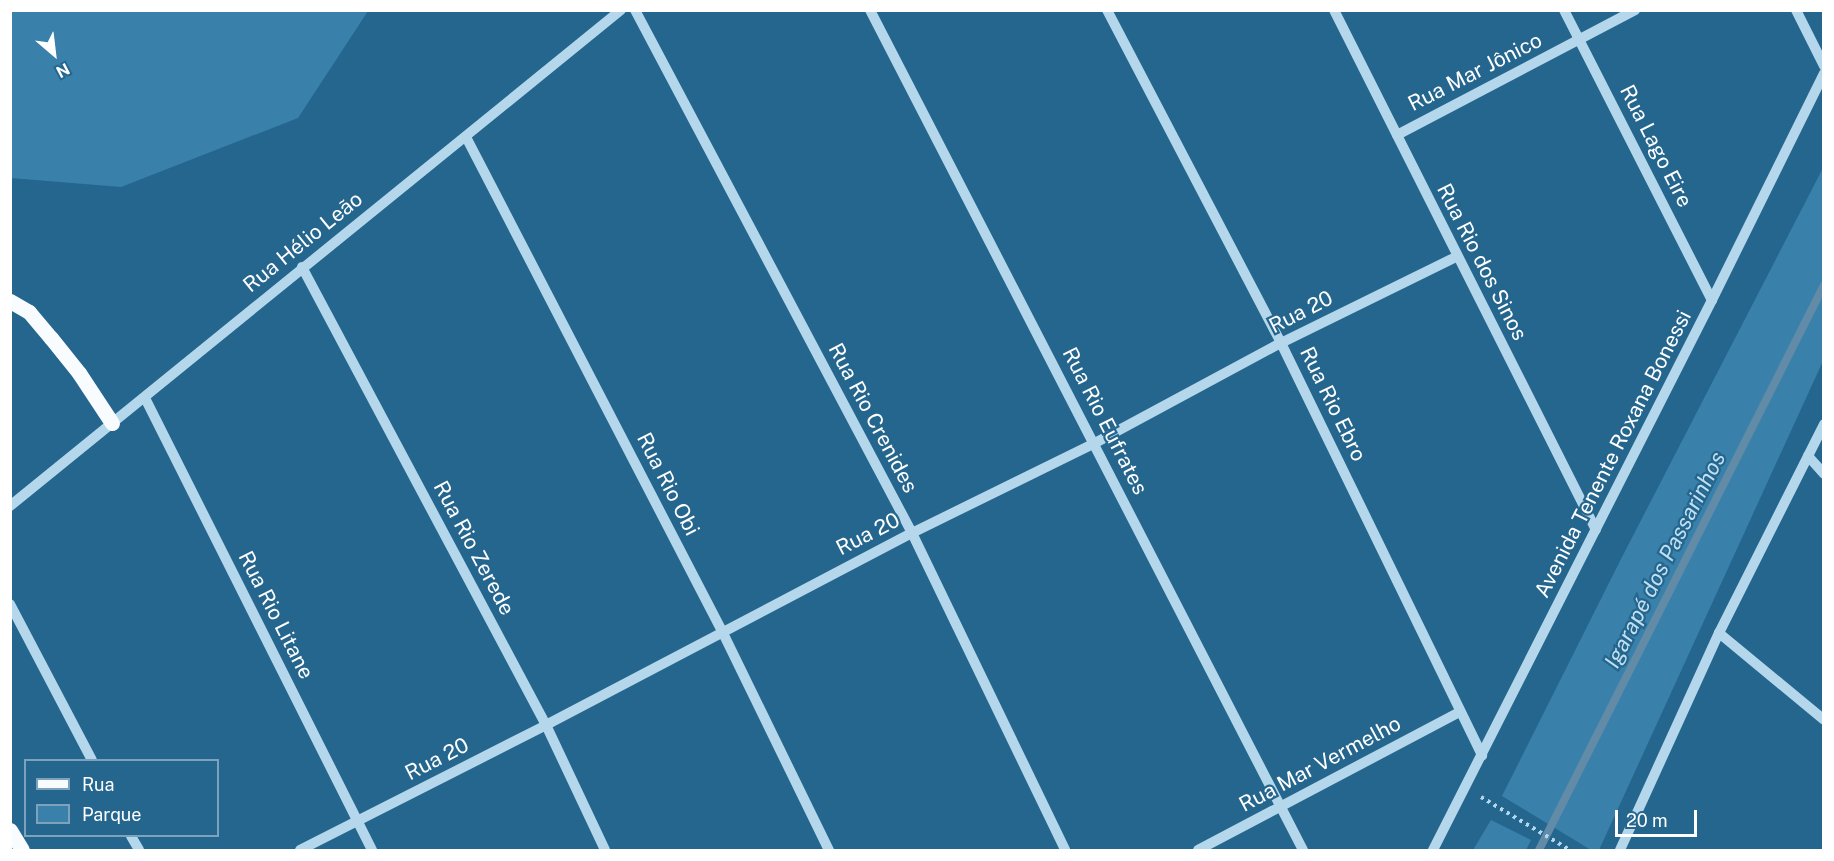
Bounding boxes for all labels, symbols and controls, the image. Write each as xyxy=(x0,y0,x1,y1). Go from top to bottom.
north arrow xyxy=(24,24,84,84)
street label: Rua Mar Jônico xyxy=(1404,27,1546,117)
text: N xyxy=(53,59,73,82)
street label: Rua Lago Eire xyxy=(1614,81,1698,211)
street label: Rua Rio dos Sinos xyxy=(1431,179,1533,345)
street label: Rua Hélio Leão xyxy=(238,186,368,298)
street label: Rua 20 xyxy=(1265,285,1337,339)
street label: Avenida Tenente Roxana Bonessi xyxy=(1529,306,1697,602)
street label: Rua Rio Crenides xyxy=(823,339,923,497)
street label: Rua Rio Eufrates xyxy=(1057,343,1153,499)
street label: Rua Rio Ebro xyxy=(1294,343,1372,465)
street label: Rua Rio Obi xyxy=(631,428,705,540)
water label: Igarapé dos Passarinhos xyxy=(1599,447,1731,673)
street label: Rua Rio Zerede xyxy=(428,477,520,619)
street label: Rua 20 xyxy=(832,507,904,561)
street label: Rua Rio Litane xyxy=(233,547,319,683)
street label: Rua Mar Vermelho xyxy=(1235,711,1405,817)
street label: Rua 20 xyxy=(401,732,473,786)
legend xyxy=(24,759,219,837)
text: Rua xyxy=(82,774,114,795)
scale bar xyxy=(1618,798,1700,836)
text: Parque xyxy=(82,804,142,825)
text: 20 m xyxy=(1626,810,1668,831)

